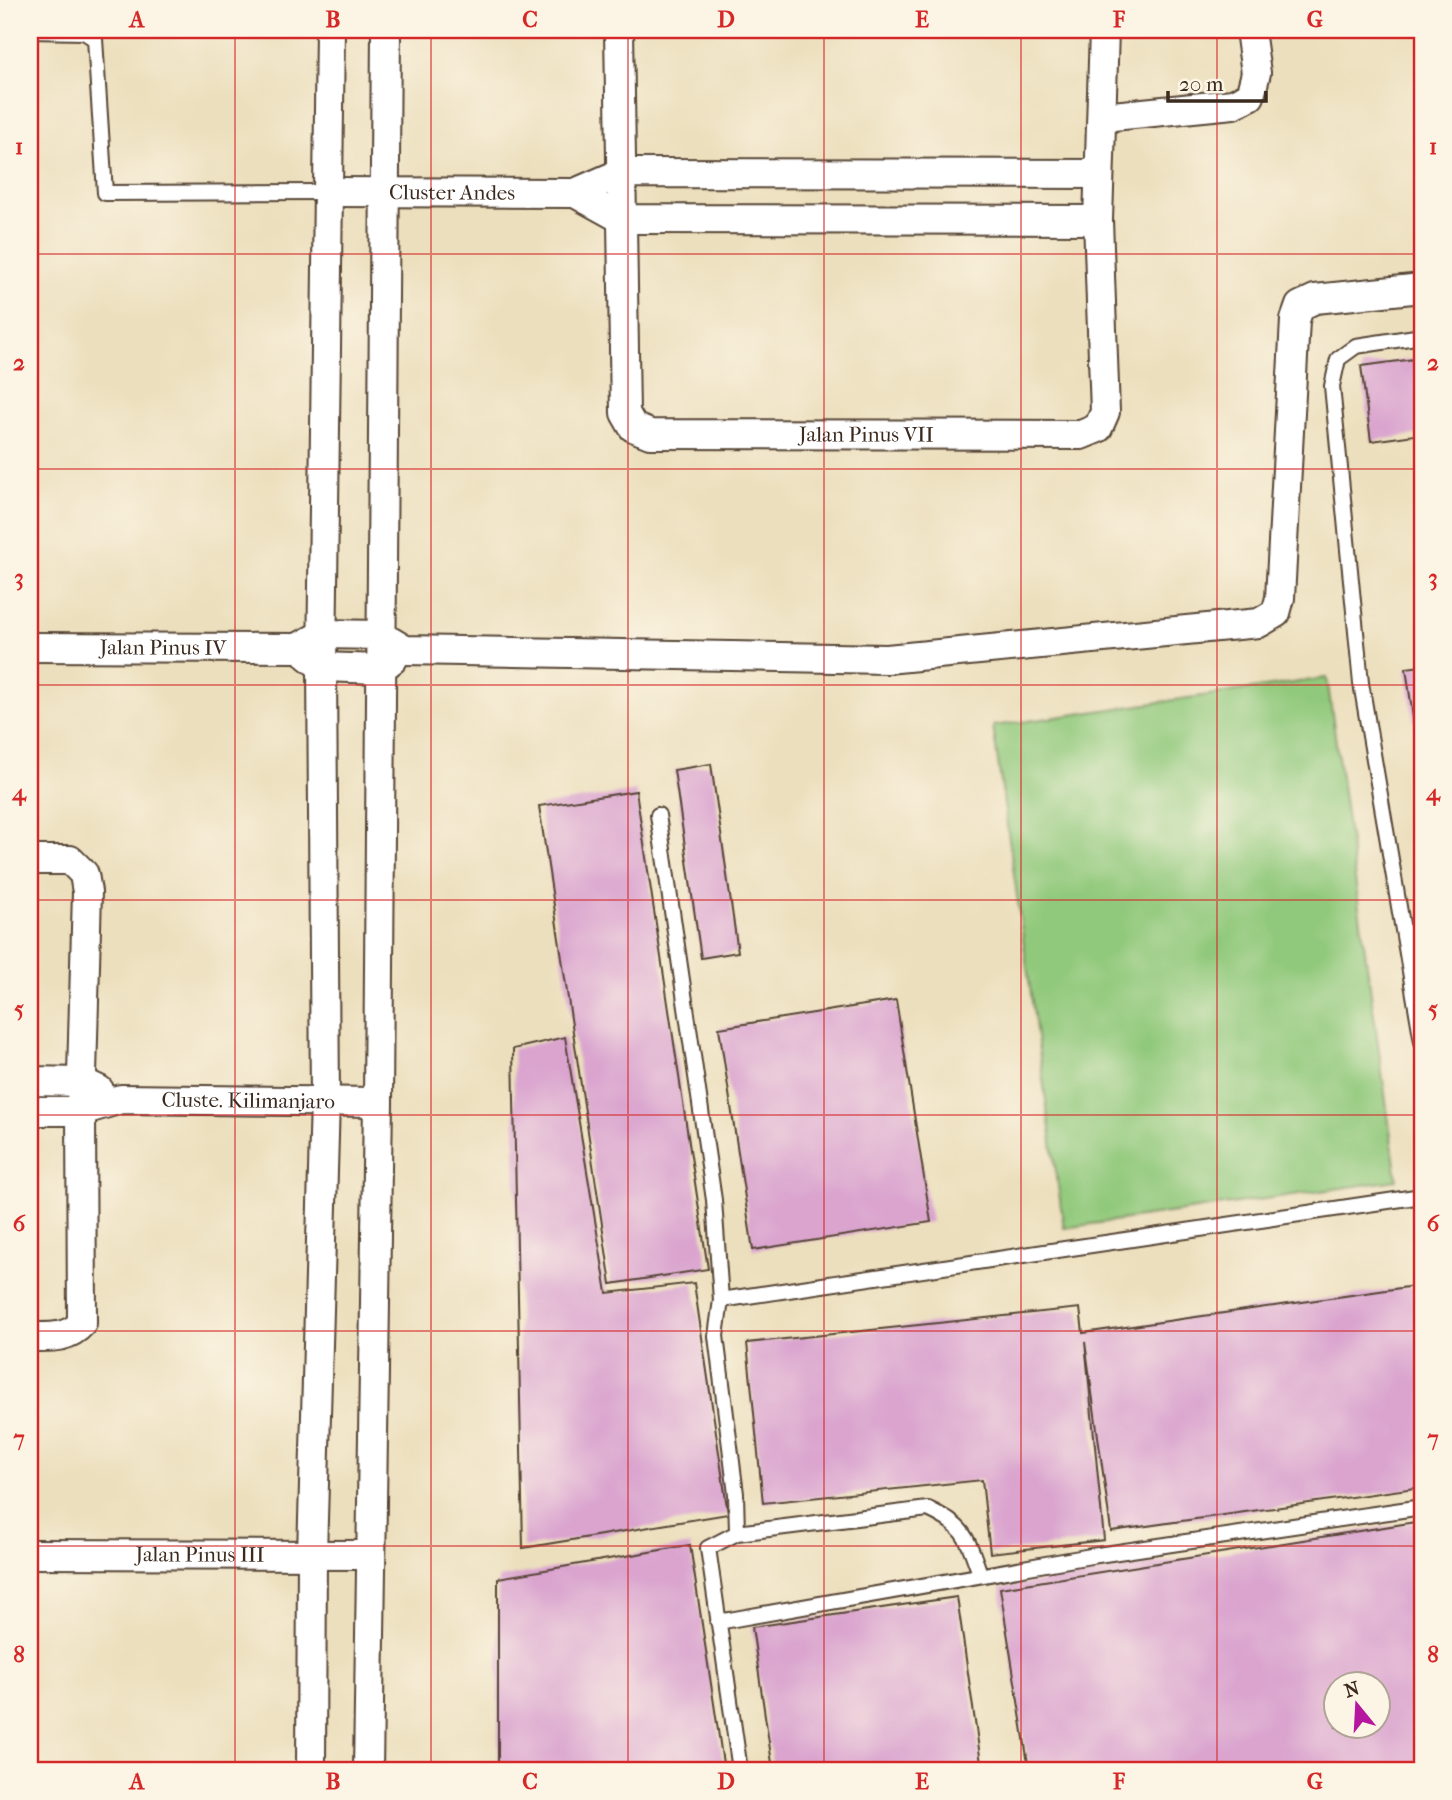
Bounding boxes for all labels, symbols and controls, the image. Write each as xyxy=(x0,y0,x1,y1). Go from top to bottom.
text: A xyxy=(128,6,146,33)
text: B xyxy=(326,6,341,33)
text: C xyxy=(522,6,538,33)
text: D xyxy=(717,6,735,33)
text: E xyxy=(915,6,929,33)
text: F xyxy=(1112,6,1126,33)
text: G xyxy=(1307,6,1323,33)
scale bar xyxy=(1168,60,1266,104)
text: 20 m xyxy=(1179,72,1224,96)
text: 1 xyxy=(15,133,23,160)
text: 1 xyxy=(1429,133,1437,160)
street label: Cluster Andes xyxy=(389,180,515,205)
text: 2 xyxy=(13,349,25,376)
text: 2 xyxy=(1427,349,1439,376)
street label: Jalan Pinus VII xyxy=(797,422,934,447)
text: 3 xyxy=(14,564,24,591)
text: 3 xyxy=(1428,564,1438,591)
street label: Jalan Pinus IV xyxy=(98,635,228,660)
text: 4 xyxy=(11,779,27,806)
text: 4 xyxy=(1425,779,1441,806)
text: 5 xyxy=(14,995,24,1022)
text: 5 xyxy=(1428,995,1438,1022)
street label: Cluste. Kilimanjaro xyxy=(161,1087,335,1113)
text: 6 xyxy=(13,1210,26,1237)
text: 6 xyxy=(1427,1210,1440,1237)
text: 7 xyxy=(12,1425,25,1452)
text: 7 xyxy=(1426,1425,1439,1452)
street label: Jalan Pinus III xyxy=(133,1542,265,1567)
text: 8 xyxy=(13,1641,25,1668)
text: 8 xyxy=(1427,1641,1439,1668)
north arrow xyxy=(1322,1671,1392,1741)
text: N xyxy=(1342,1677,1363,1702)
text: A xyxy=(128,1768,146,1795)
text: B xyxy=(326,1768,341,1795)
text: C xyxy=(522,1768,538,1795)
text: D xyxy=(717,1768,735,1795)
text: E xyxy=(915,1768,929,1795)
text: F xyxy=(1112,1768,1126,1795)
text: G xyxy=(1307,1768,1323,1795)

